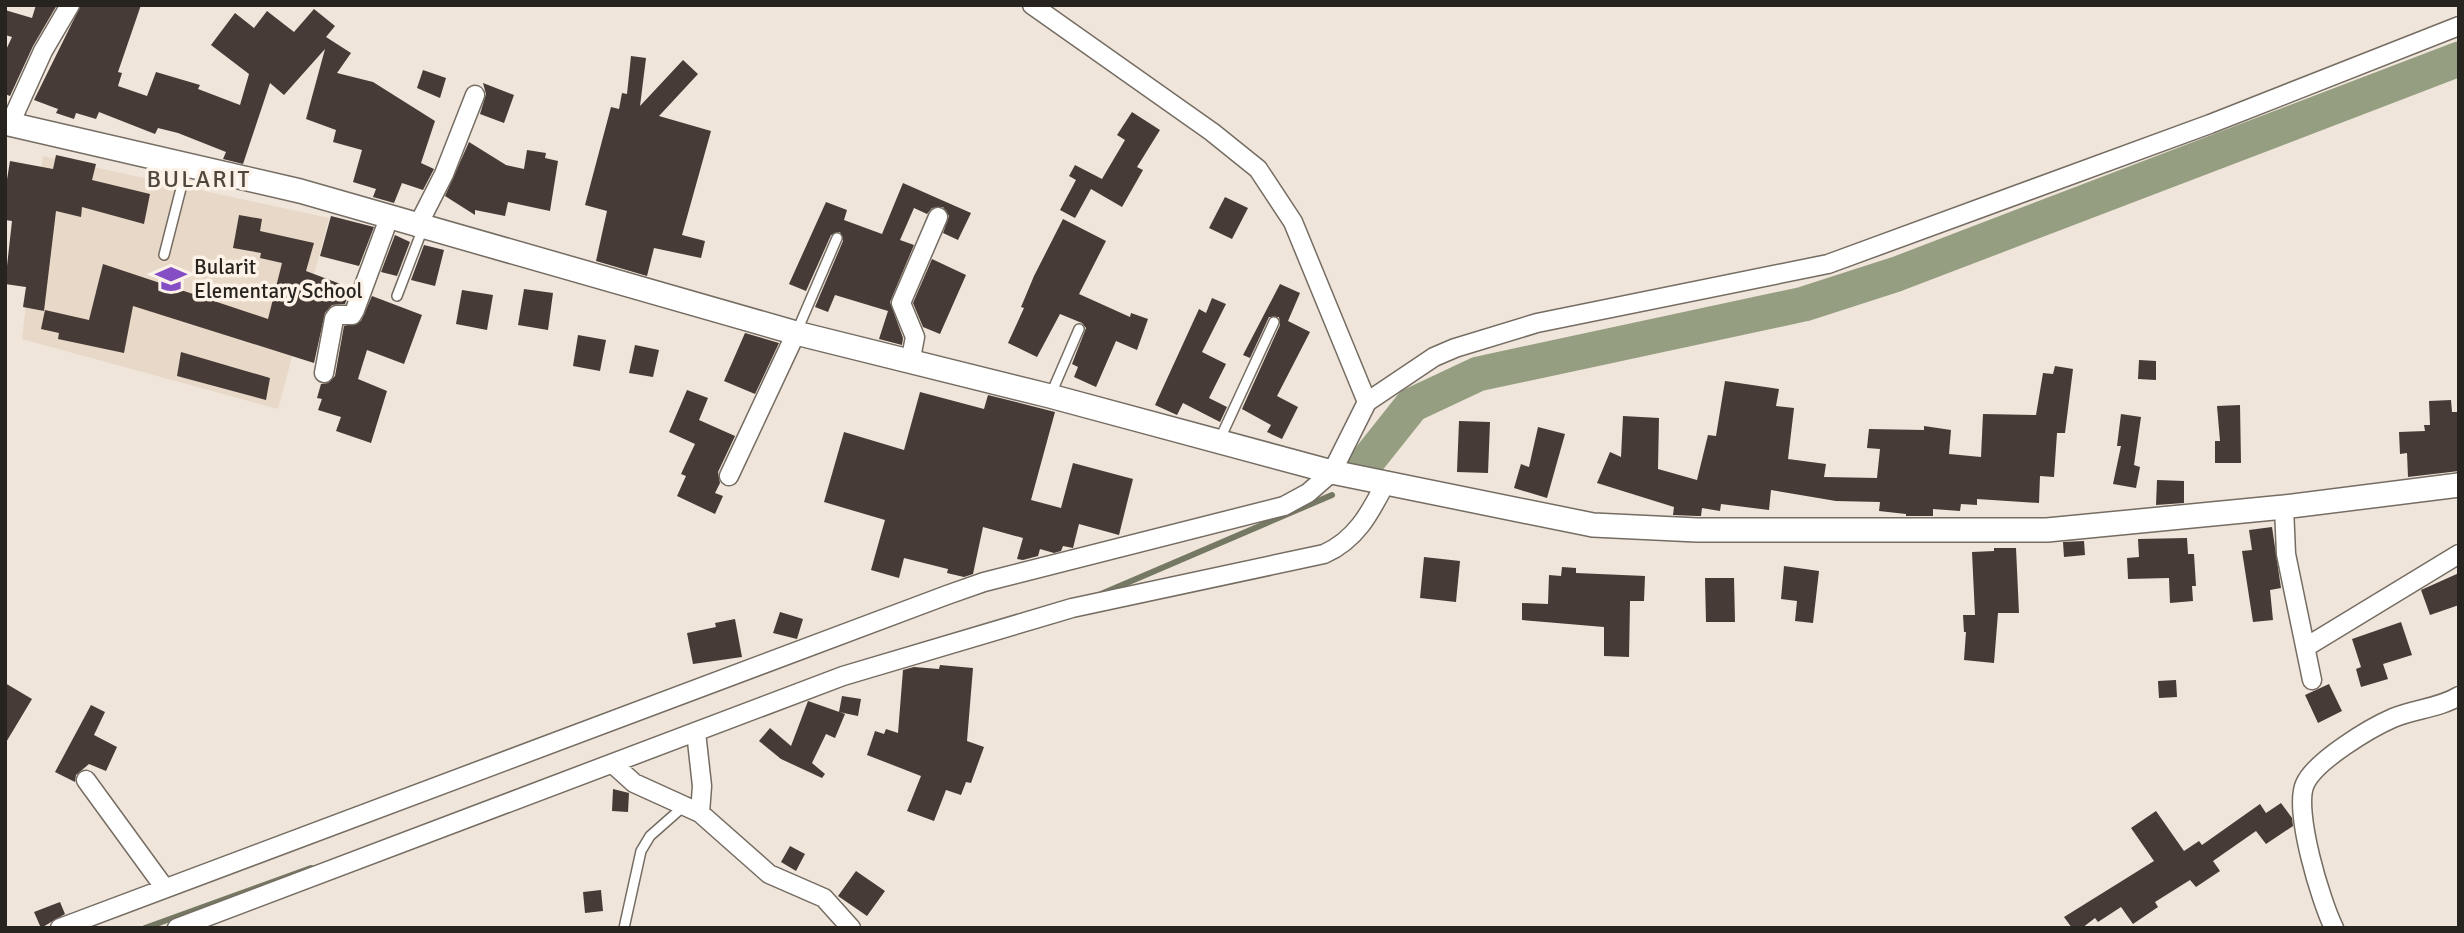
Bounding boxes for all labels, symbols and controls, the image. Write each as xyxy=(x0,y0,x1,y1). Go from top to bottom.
district label: BULARIT xyxy=(147,164,251,194)
place label: Bularit Elementary School xyxy=(194,254,363,304)
school or university icon: Bularit Elementary School xyxy=(154,262,188,296)

